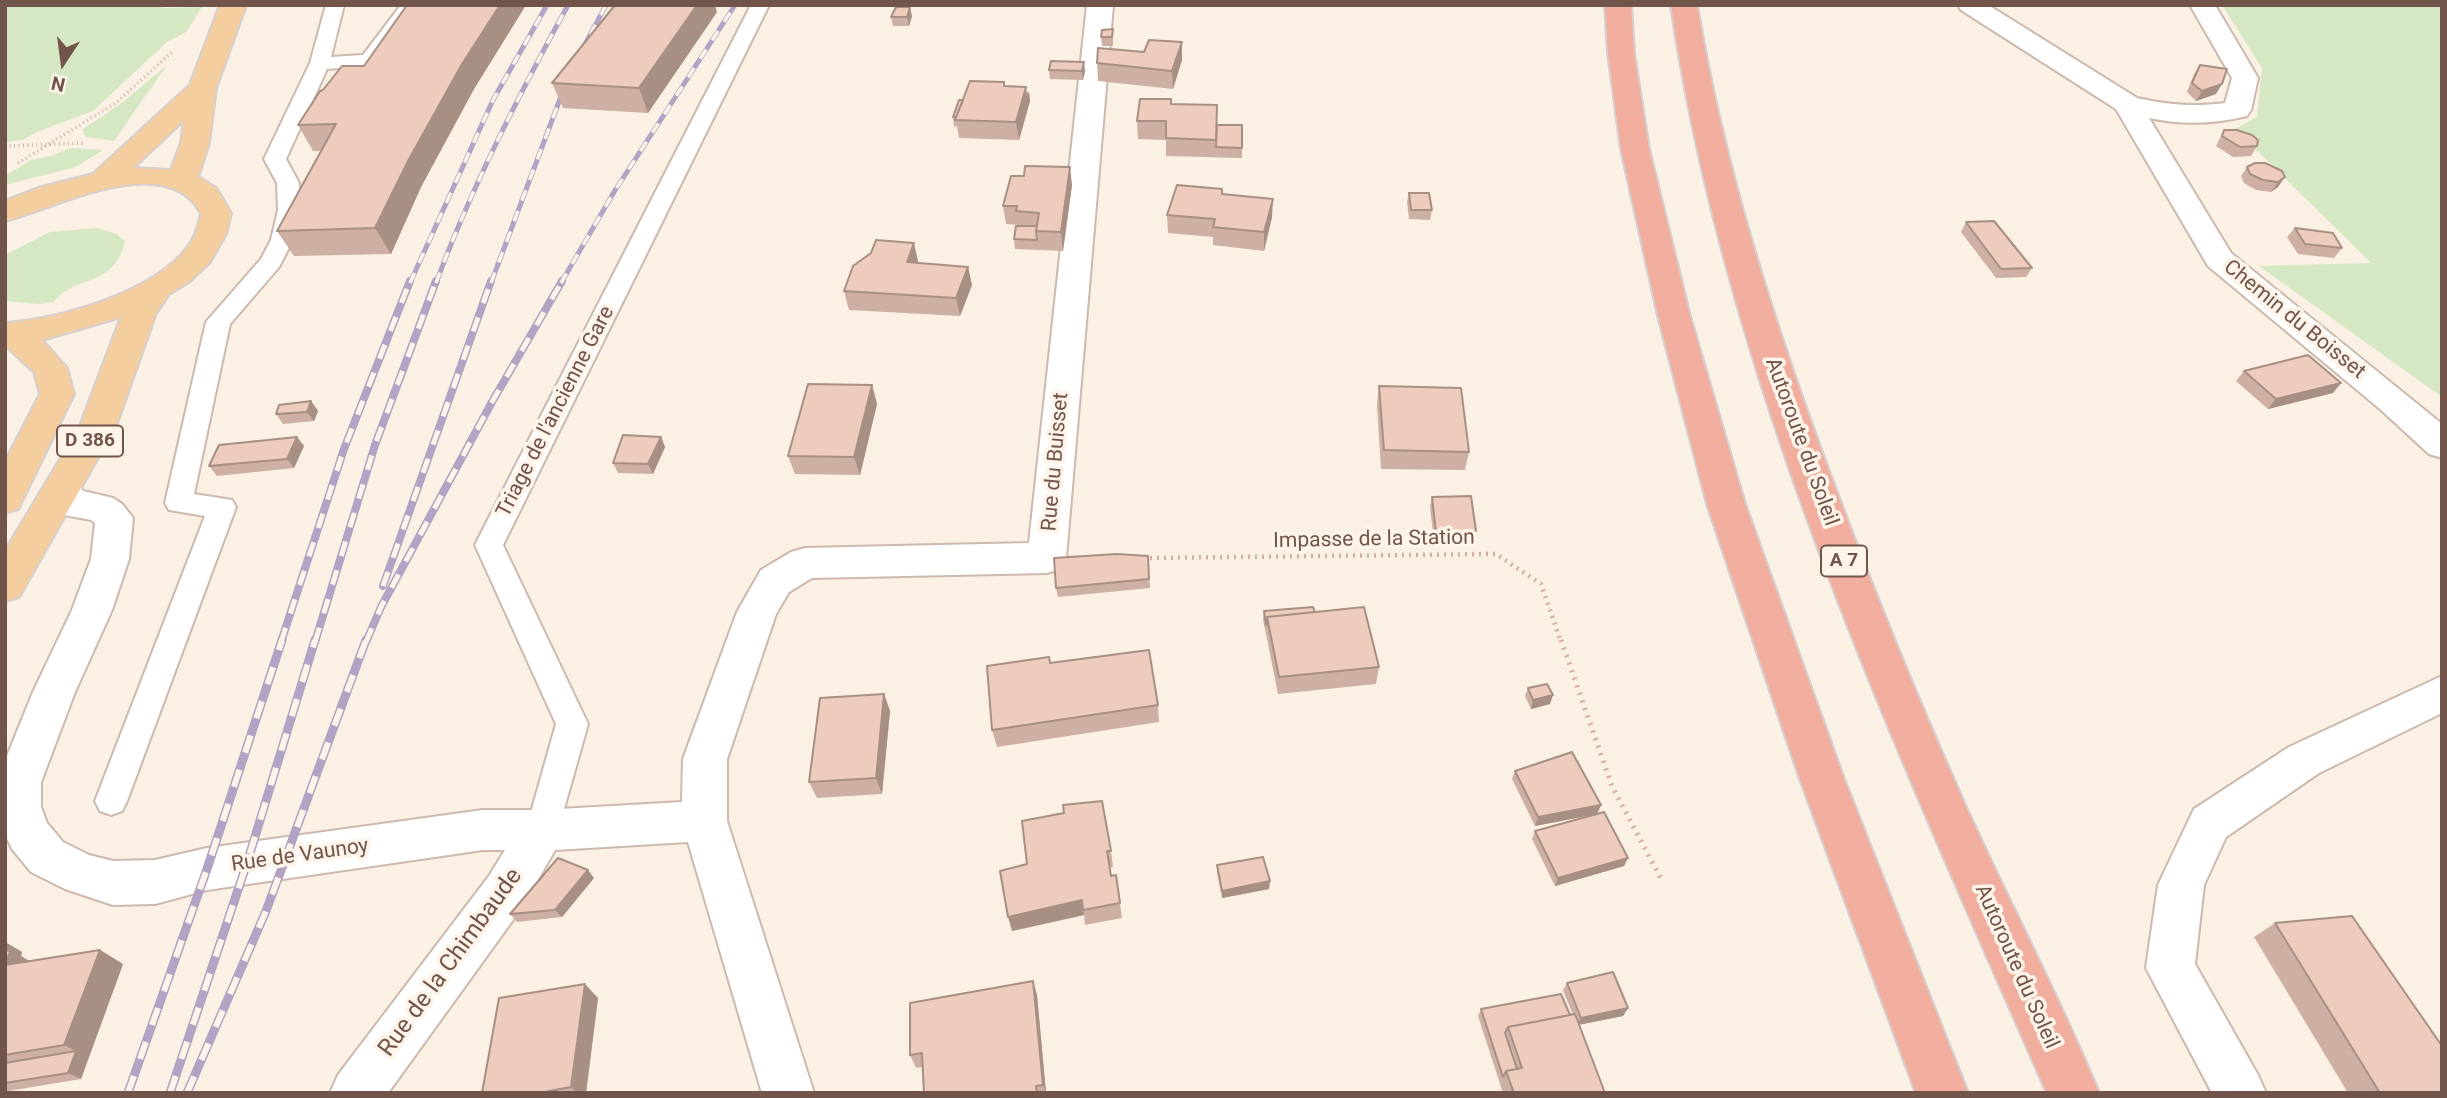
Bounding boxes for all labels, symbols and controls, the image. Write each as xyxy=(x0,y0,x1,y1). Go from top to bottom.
north arrow xyxy=(28,28,98,98)
text: N xyxy=(49,71,67,97)
street label: Chemin du Boisset xyxy=(2218,255,2370,385)
street label: Triage de l'ancienne Gare xyxy=(492,302,620,522)
street label: Autoroute du Soleil xyxy=(1759,355,1843,529)
street label: Rue du Buisset xyxy=(1037,392,1075,532)
road number: D 386 xyxy=(57,426,123,456)
street label: Impasse de la Station xyxy=(1273,526,1475,554)
road number: A 7 xyxy=(1821,546,1867,576)
street label: Rue de Vaunoy xyxy=(230,834,370,878)
street label: Rue de la Chimbaude xyxy=(373,863,529,1063)
street label: Autoroute du Soleil xyxy=(1968,881,2064,1053)

